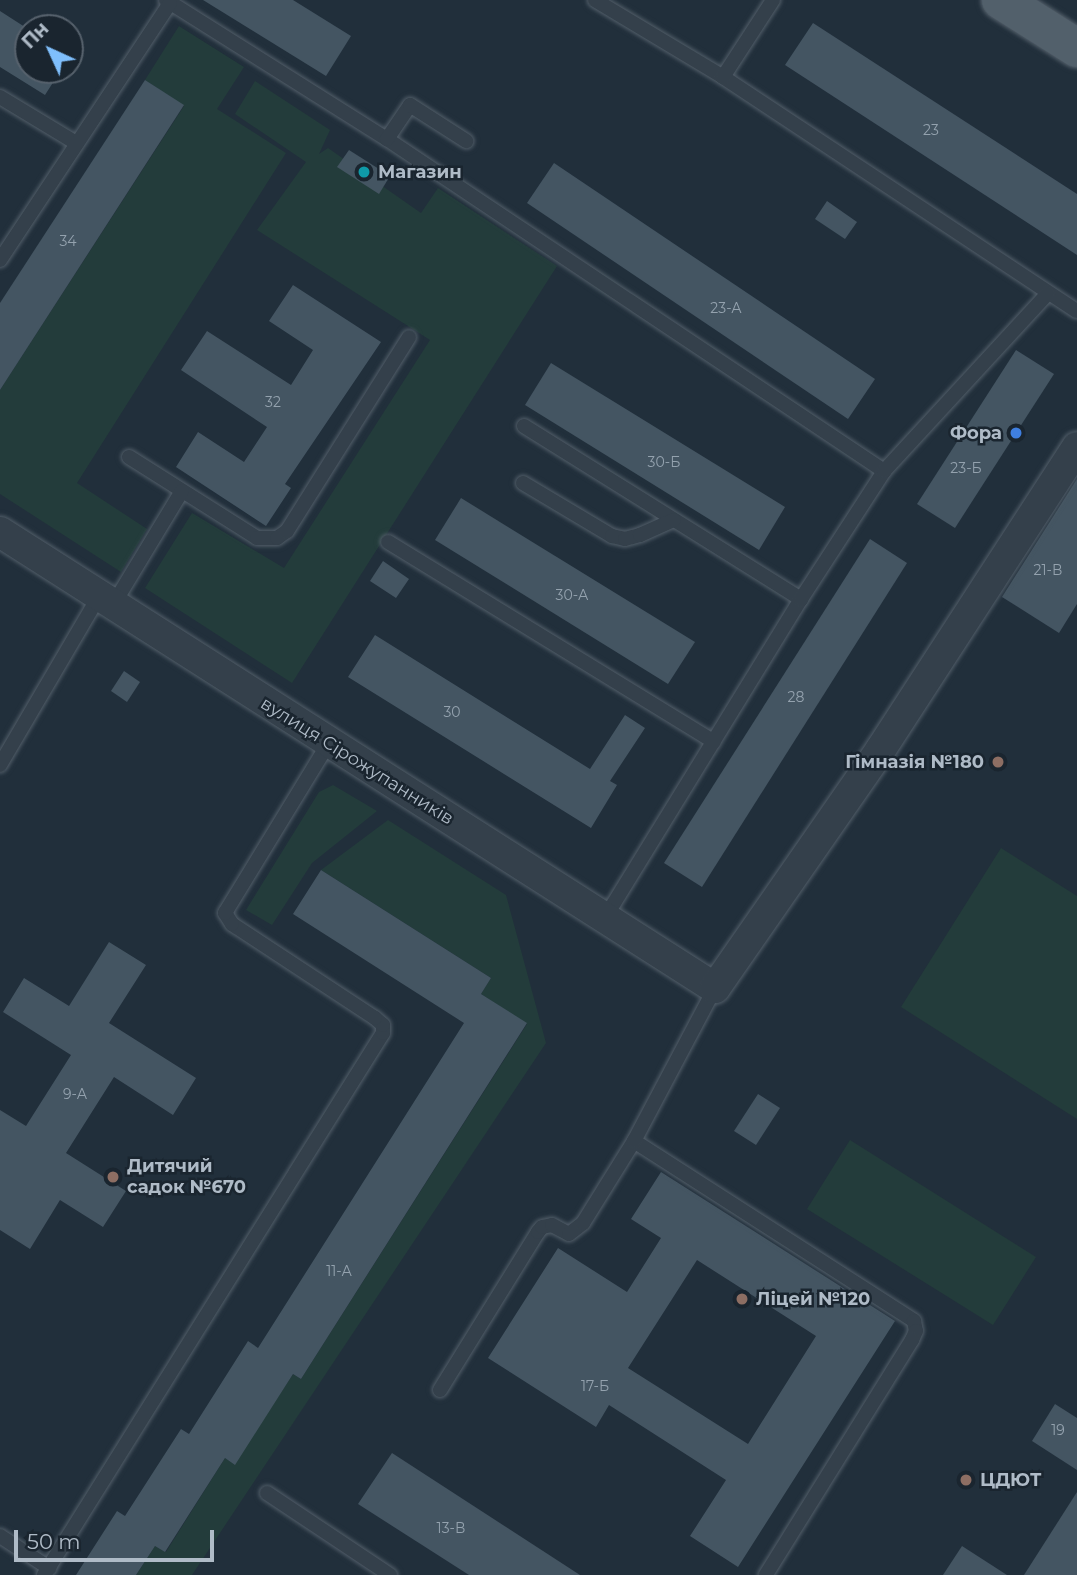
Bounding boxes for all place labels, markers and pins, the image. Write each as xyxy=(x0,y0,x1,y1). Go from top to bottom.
place label: Магазин xyxy=(378,161,462,183)
marker: Магазин xyxy=(356,164,372,180)
place label: Фора xyxy=(950,422,1002,444)
marker: Фора xyxy=(1008,425,1024,441)
place label: Гімназія №180 xyxy=(845,751,984,773)
marker: Гімназія №180 xyxy=(990,754,1006,770)
place label: Дитячий садок №670 xyxy=(127,1156,246,1198)
marker: Дитячий садок №670 xyxy=(105,1169,121,1185)
place label: Ліцей №120 xyxy=(756,1288,870,1310)
marker: Ліцей №120 xyxy=(734,1291,750,1307)
place label: ЦДЮТ xyxy=(980,1469,1041,1491)
marker: ЦДЮТ xyxy=(958,1472,974,1488)

